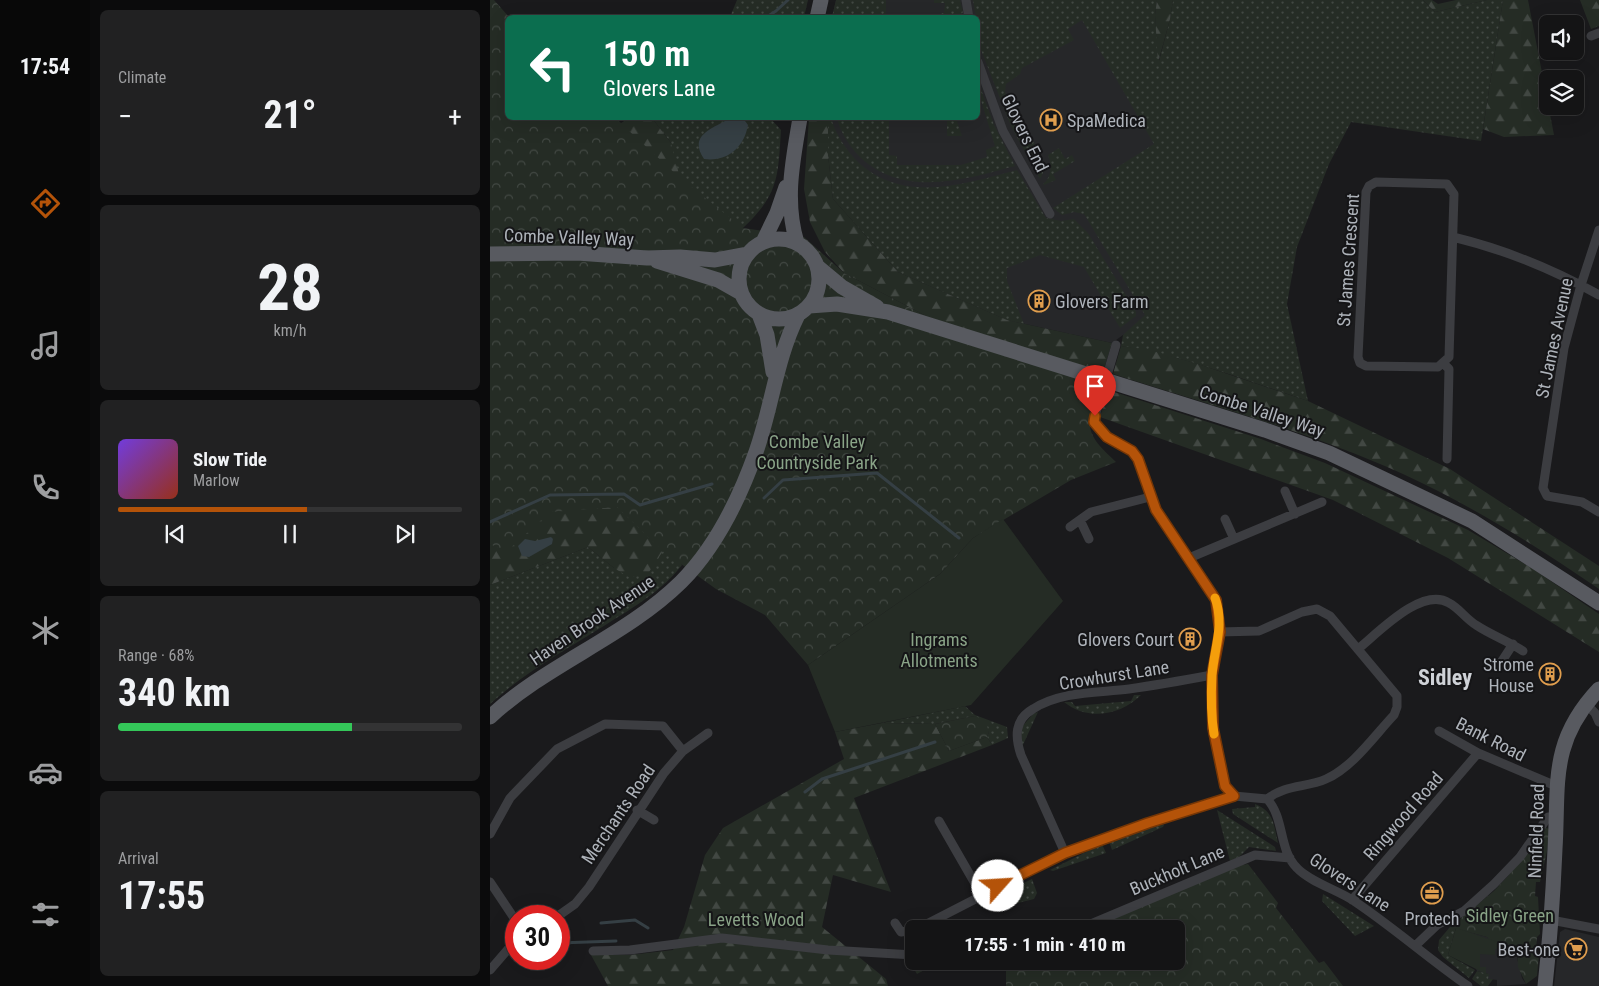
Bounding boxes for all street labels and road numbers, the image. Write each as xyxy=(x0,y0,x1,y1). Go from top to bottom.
street label: Glovers End xyxy=(997,91,1053,175)
street label: St James Crescent xyxy=(1333,193,1363,327)
street label: Combe Valley Way xyxy=(504,224,635,250)
street label: St James Avenue xyxy=(1531,276,1577,400)
street label: Combe Valley Way xyxy=(1197,381,1328,441)
street label: Haven Brook Avenue xyxy=(526,571,658,669)
street label: Crowhurst Lane xyxy=(1057,656,1171,694)
street label: Bank Road xyxy=(1453,712,1529,766)
street label: Merchants Road xyxy=(577,760,659,868)
street label: Ringwood Road xyxy=(1359,768,1447,864)
street label: Ninfield Road xyxy=(1524,783,1548,879)
street label: Buckholt Lane xyxy=(1127,841,1227,899)
street label: Glovers Lane xyxy=(1306,848,1394,916)

